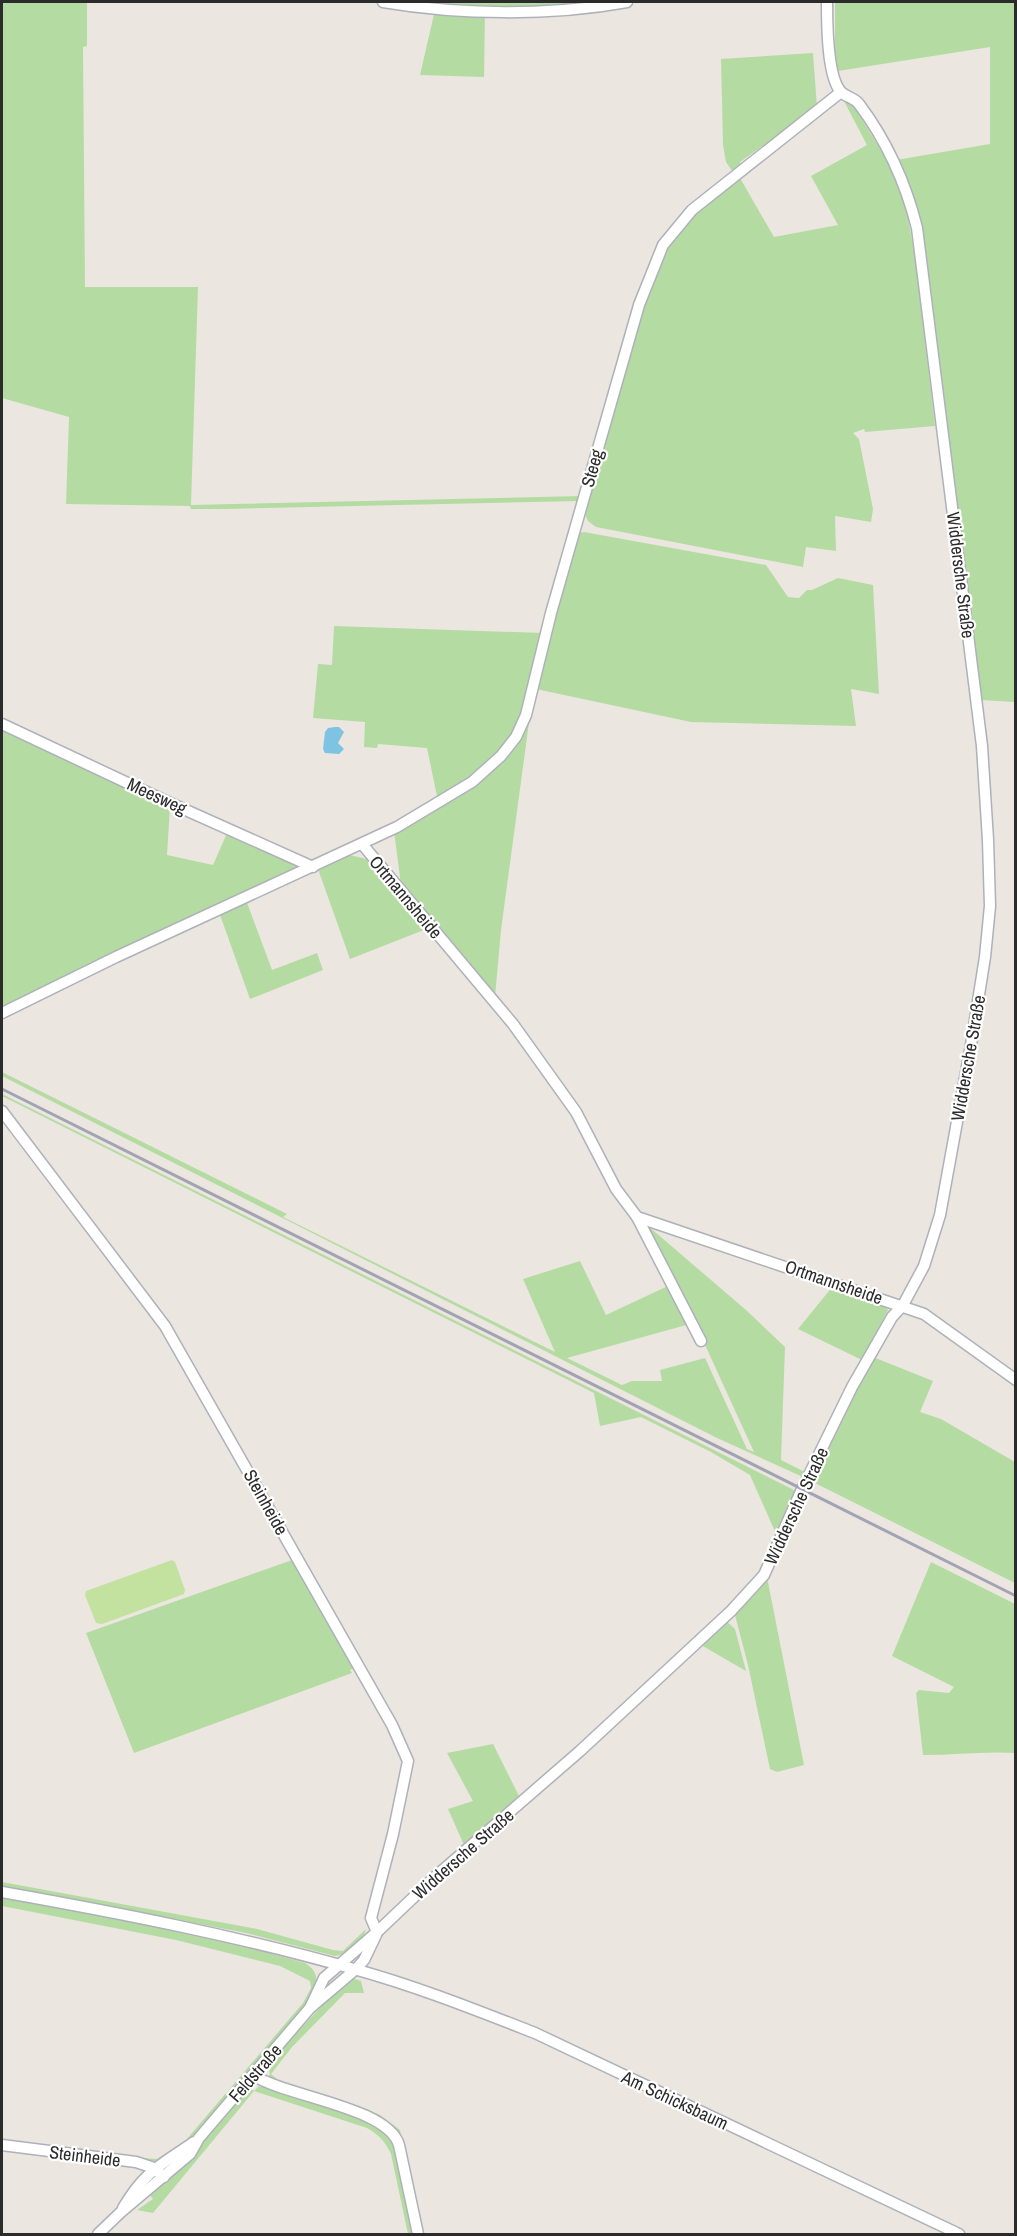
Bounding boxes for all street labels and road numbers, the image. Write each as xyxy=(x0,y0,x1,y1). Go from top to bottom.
street label: Steeg xyxy=(575,445,610,490)
street label: Widdersche Straße xyxy=(941,510,981,640)
street label: Meesweg xyxy=(123,771,192,821)
street label: Ortmannsheide xyxy=(364,850,448,944)
street label: Widdersche Straße xyxy=(945,993,991,1123)
street label: Ortmannsheide xyxy=(782,1254,886,1310)
street label: Widdersche Straße xyxy=(758,1443,834,1569)
street label: Steinheide xyxy=(238,1465,294,1539)
street label: Widdersche Straße xyxy=(407,1803,519,1905)
street label: Feldstraße xyxy=(223,2038,287,2108)
street label: Am Schicksbaum xyxy=(617,2064,732,2136)
street label: Steinheide xyxy=(48,2139,122,2173)

